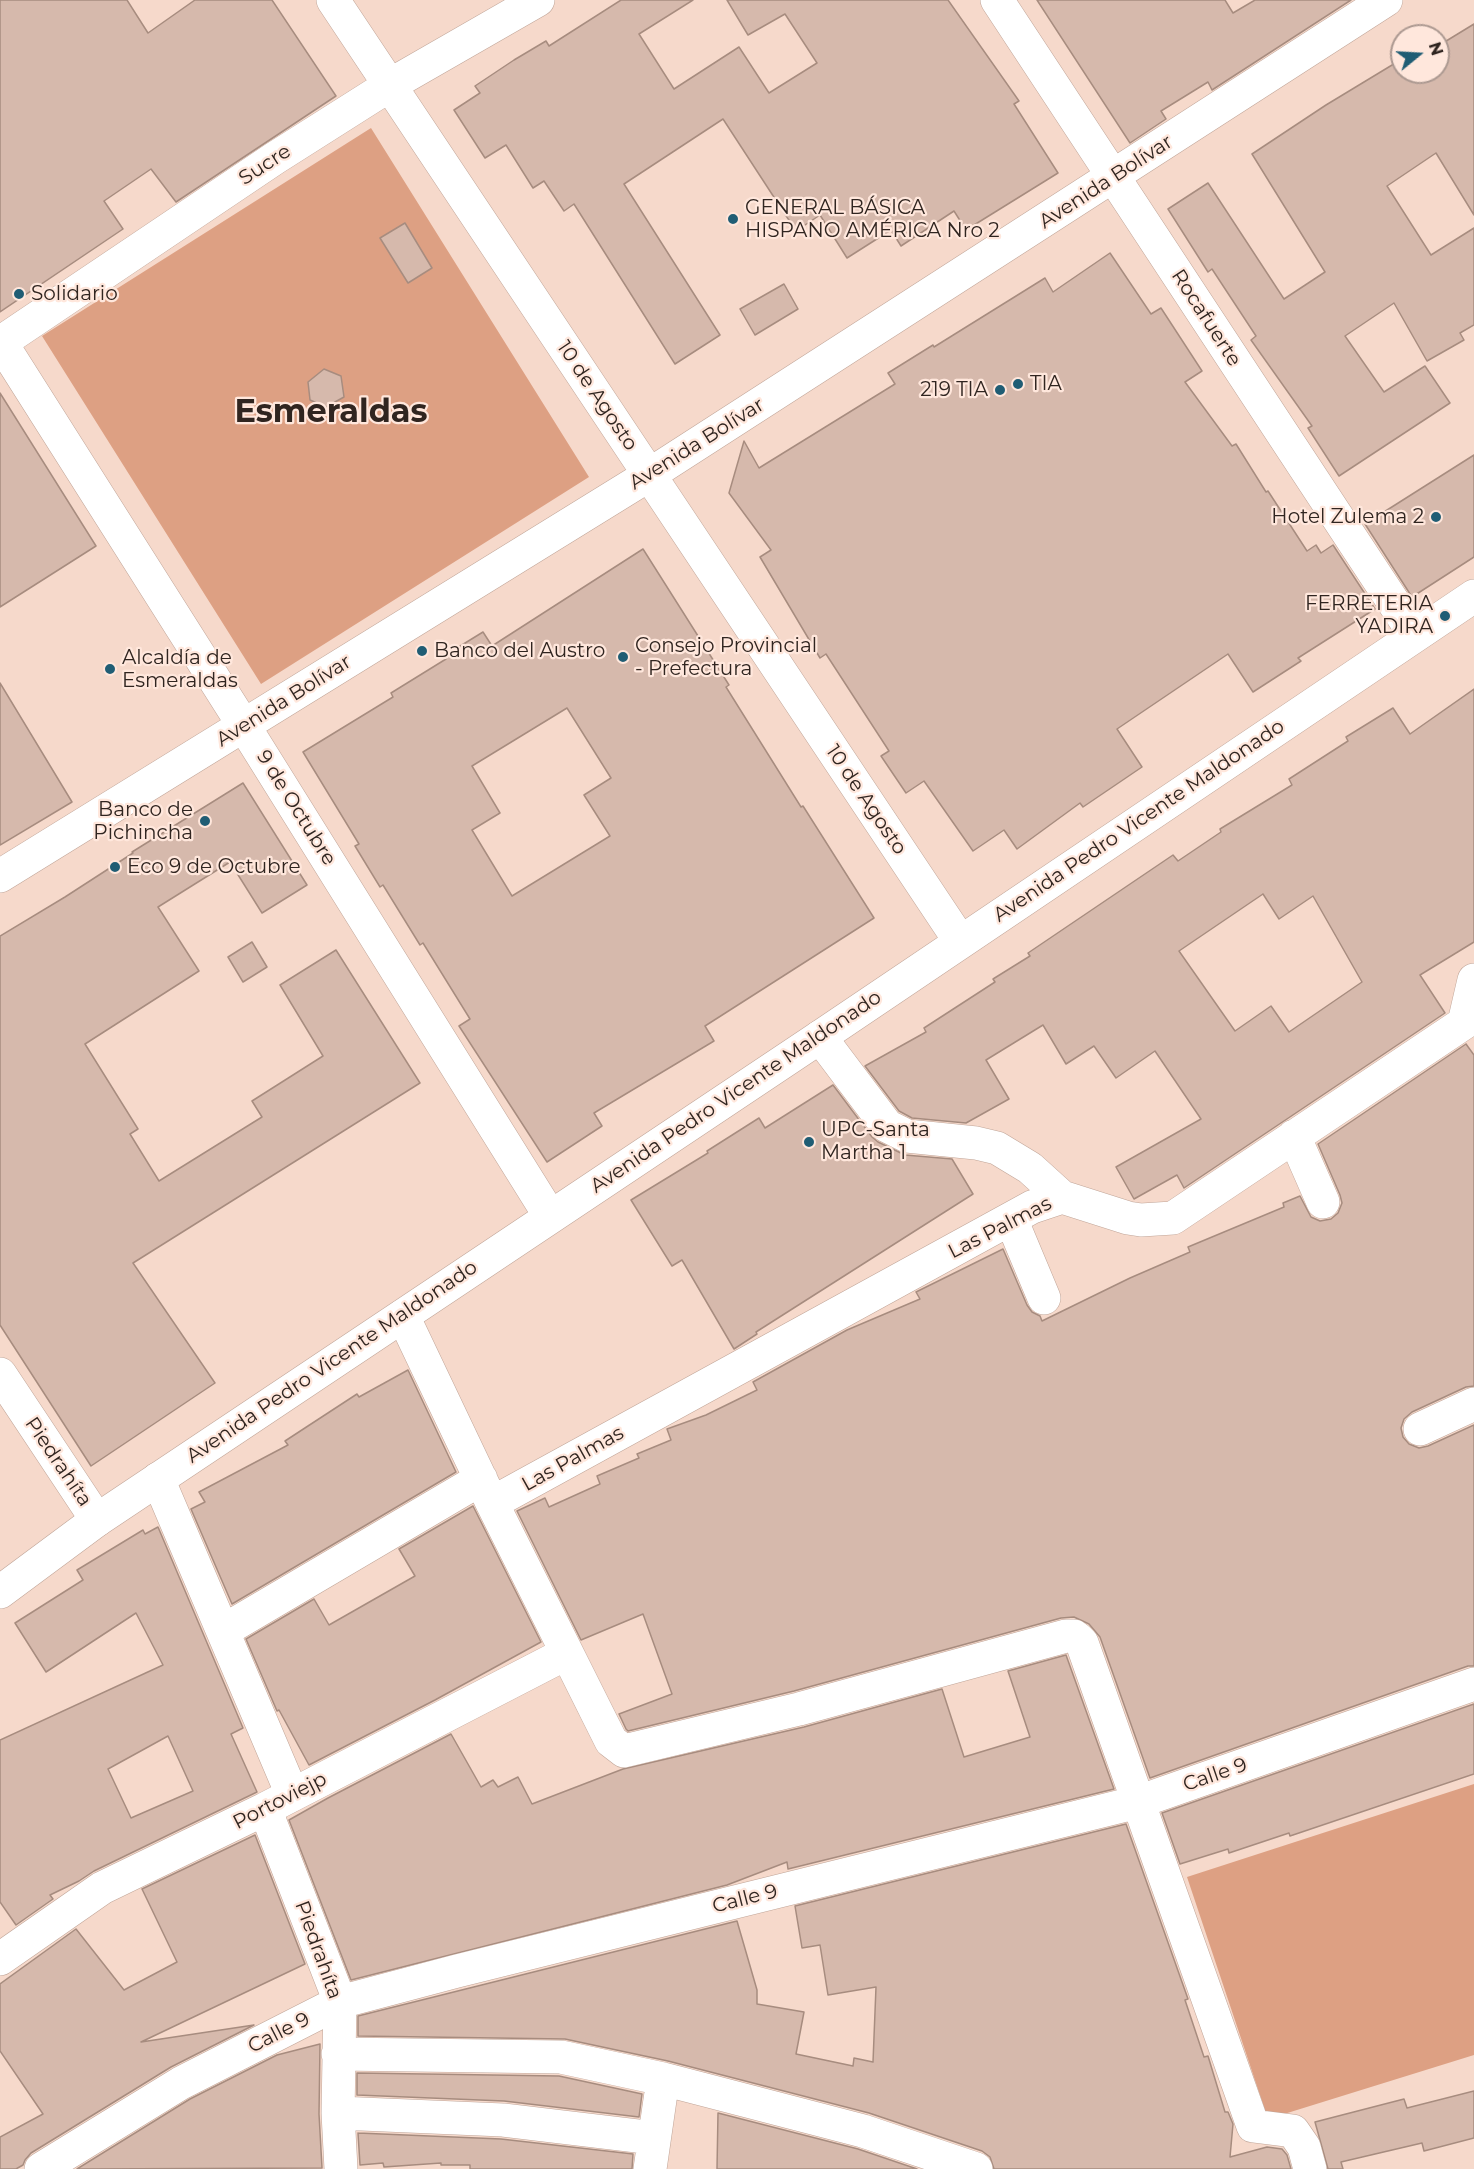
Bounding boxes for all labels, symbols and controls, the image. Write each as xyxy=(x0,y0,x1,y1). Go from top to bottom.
north arrow xyxy=(1390,24,1450,84)
text: N xyxy=(1425,40,1447,58)
street label: Avenida Bolívar xyxy=(1035,130,1177,234)
street label: Sucre xyxy=(235,139,295,191)
place label: GENERAL BÁSICA HISPANO AMÉRICA Nro 2 xyxy=(745,196,1000,243)
marker: GENERAL BÁSICA HISPANO AMÉRICA Nro 2 xyxy=(726,212,740,226)
street label: Rocafuerte xyxy=(1166,265,1246,371)
place label: Solidario xyxy=(31,282,118,306)
marker: Solidario xyxy=(12,287,26,301)
street label: 10 de Agosto xyxy=(552,337,642,455)
place label: TIA xyxy=(1030,372,1062,396)
marker: TIA xyxy=(1011,377,1025,391)
place label: 219 TIA xyxy=(920,378,988,402)
marker: 219 TIA xyxy=(993,383,1007,397)
street label: Avenida Bolívar xyxy=(625,393,769,495)
district label: Esmeraldas xyxy=(234,394,428,432)
place label: Hotel Zulema 2 xyxy=(1271,505,1424,529)
marker: Hotel Zulema 2 xyxy=(1429,510,1443,524)
place label: FERRETERIA YADIRA xyxy=(1305,592,1433,639)
marker: FERRETERIA YADIRA xyxy=(1438,609,1452,623)
place label: Consejo Provincial - Prefectura xyxy=(635,634,817,681)
place label: Banco del Austro xyxy=(434,639,605,663)
marker: Banco del Austro xyxy=(415,644,429,658)
place label: Alcaldía de Esmeraldas xyxy=(122,646,238,693)
street label: Avenida Bolívar xyxy=(212,650,356,752)
marker: Consejo Provincial - Prefectura xyxy=(616,650,630,664)
marker: Alcaldía de Esmeraldas xyxy=(103,662,117,676)
street label: Avenida Pedro Vicente Maldonado xyxy=(989,714,1289,928)
street label: 10 de Agosto xyxy=(821,741,911,859)
street label: 9 de Octubre xyxy=(251,746,341,870)
place label: Banco de Pichincha xyxy=(93,798,193,845)
marker: Banco de Pichincha xyxy=(198,814,212,828)
place label: Eco 9 de Octubre xyxy=(127,855,301,879)
marker: Eco 9 de Octubre xyxy=(108,860,122,874)
street label: Avenida Pedro Vicente Maldonado xyxy=(586,985,886,1199)
place label: UPC-Santa Martha 1 xyxy=(821,1118,930,1165)
marker: UPC-Santa Martha 1 xyxy=(802,1135,816,1149)
street label: Las Palmas xyxy=(944,1192,1056,1264)
street label: Avenida Pedro Vicente Maldonado xyxy=(182,1255,482,1469)
street label: Piedrahíta xyxy=(19,1413,97,1511)
street label: Las Palmas xyxy=(518,1421,628,1497)
street label: Calle 9 xyxy=(1180,1753,1250,1797)
street label: Portoviejp xyxy=(229,1767,331,1835)
street label: Calle 9 xyxy=(710,1879,780,1919)
street label: Piedrahíta xyxy=(289,1898,347,2002)
street label: Calle 9 xyxy=(244,2007,314,2059)

